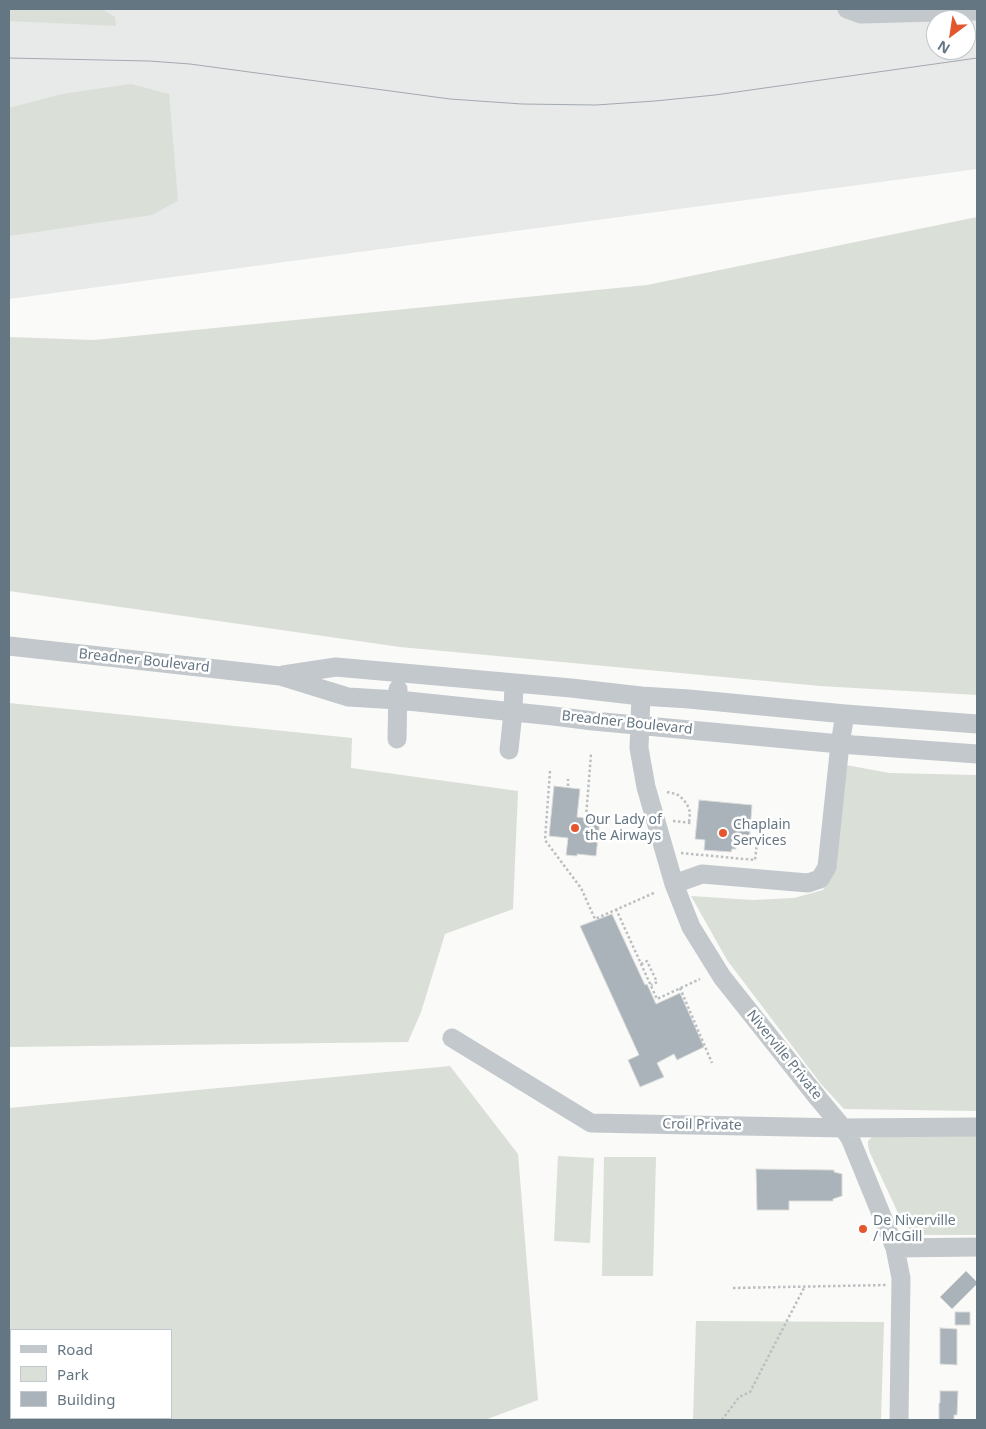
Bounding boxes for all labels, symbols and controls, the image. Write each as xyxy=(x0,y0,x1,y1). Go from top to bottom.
north arrow xyxy=(926,10,976,60)
text: N xyxy=(934,36,953,59)
street label: Breadner Boulevard xyxy=(78,646,210,676)
street label: Breadner Boulevard xyxy=(561,708,693,738)
place label: Our Lady of the Airways xyxy=(585,812,662,844)
place label: Chaplain Services xyxy=(733,817,791,850)
marker: Our Lady of the Airways xyxy=(569,822,581,834)
marker: Chaplain Services xyxy=(717,827,729,839)
street label: Niverville Private xyxy=(743,1007,825,1103)
street label: Croil Private xyxy=(662,1116,742,1134)
place label: De Niverville / McGill xyxy=(873,1213,956,1246)
marker: De Niverville / McGill xyxy=(857,1223,869,1235)
legend xyxy=(10,1329,172,1419)
text: Road xyxy=(57,1339,93,1359)
text: Park xyxy=(57,1364,89,1384)
text: Building xyxy=(57,1389,115,1409)

